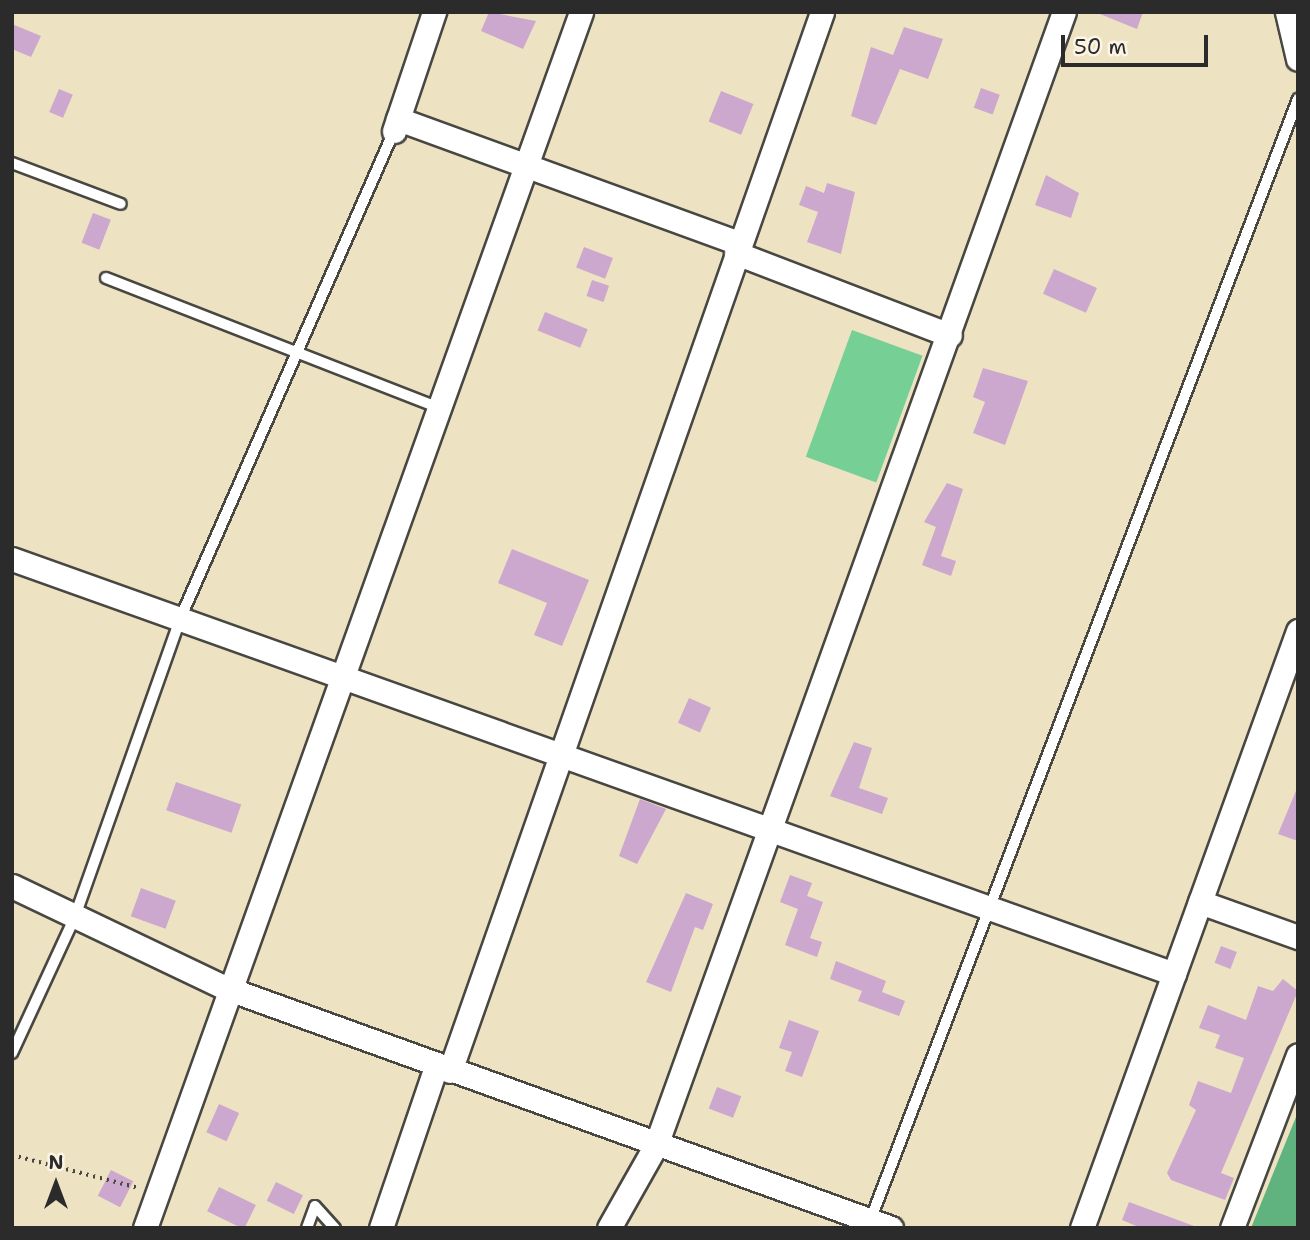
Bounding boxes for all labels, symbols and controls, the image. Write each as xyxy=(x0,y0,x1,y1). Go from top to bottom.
scale bar xyxy=(1065,21,1212,65)
text: 50 m xyxy=(1074,33,1127,61)
north arrow xyxy=(21,1149,91,1219)
text: N xyxy=(48,1150,64,1175)

